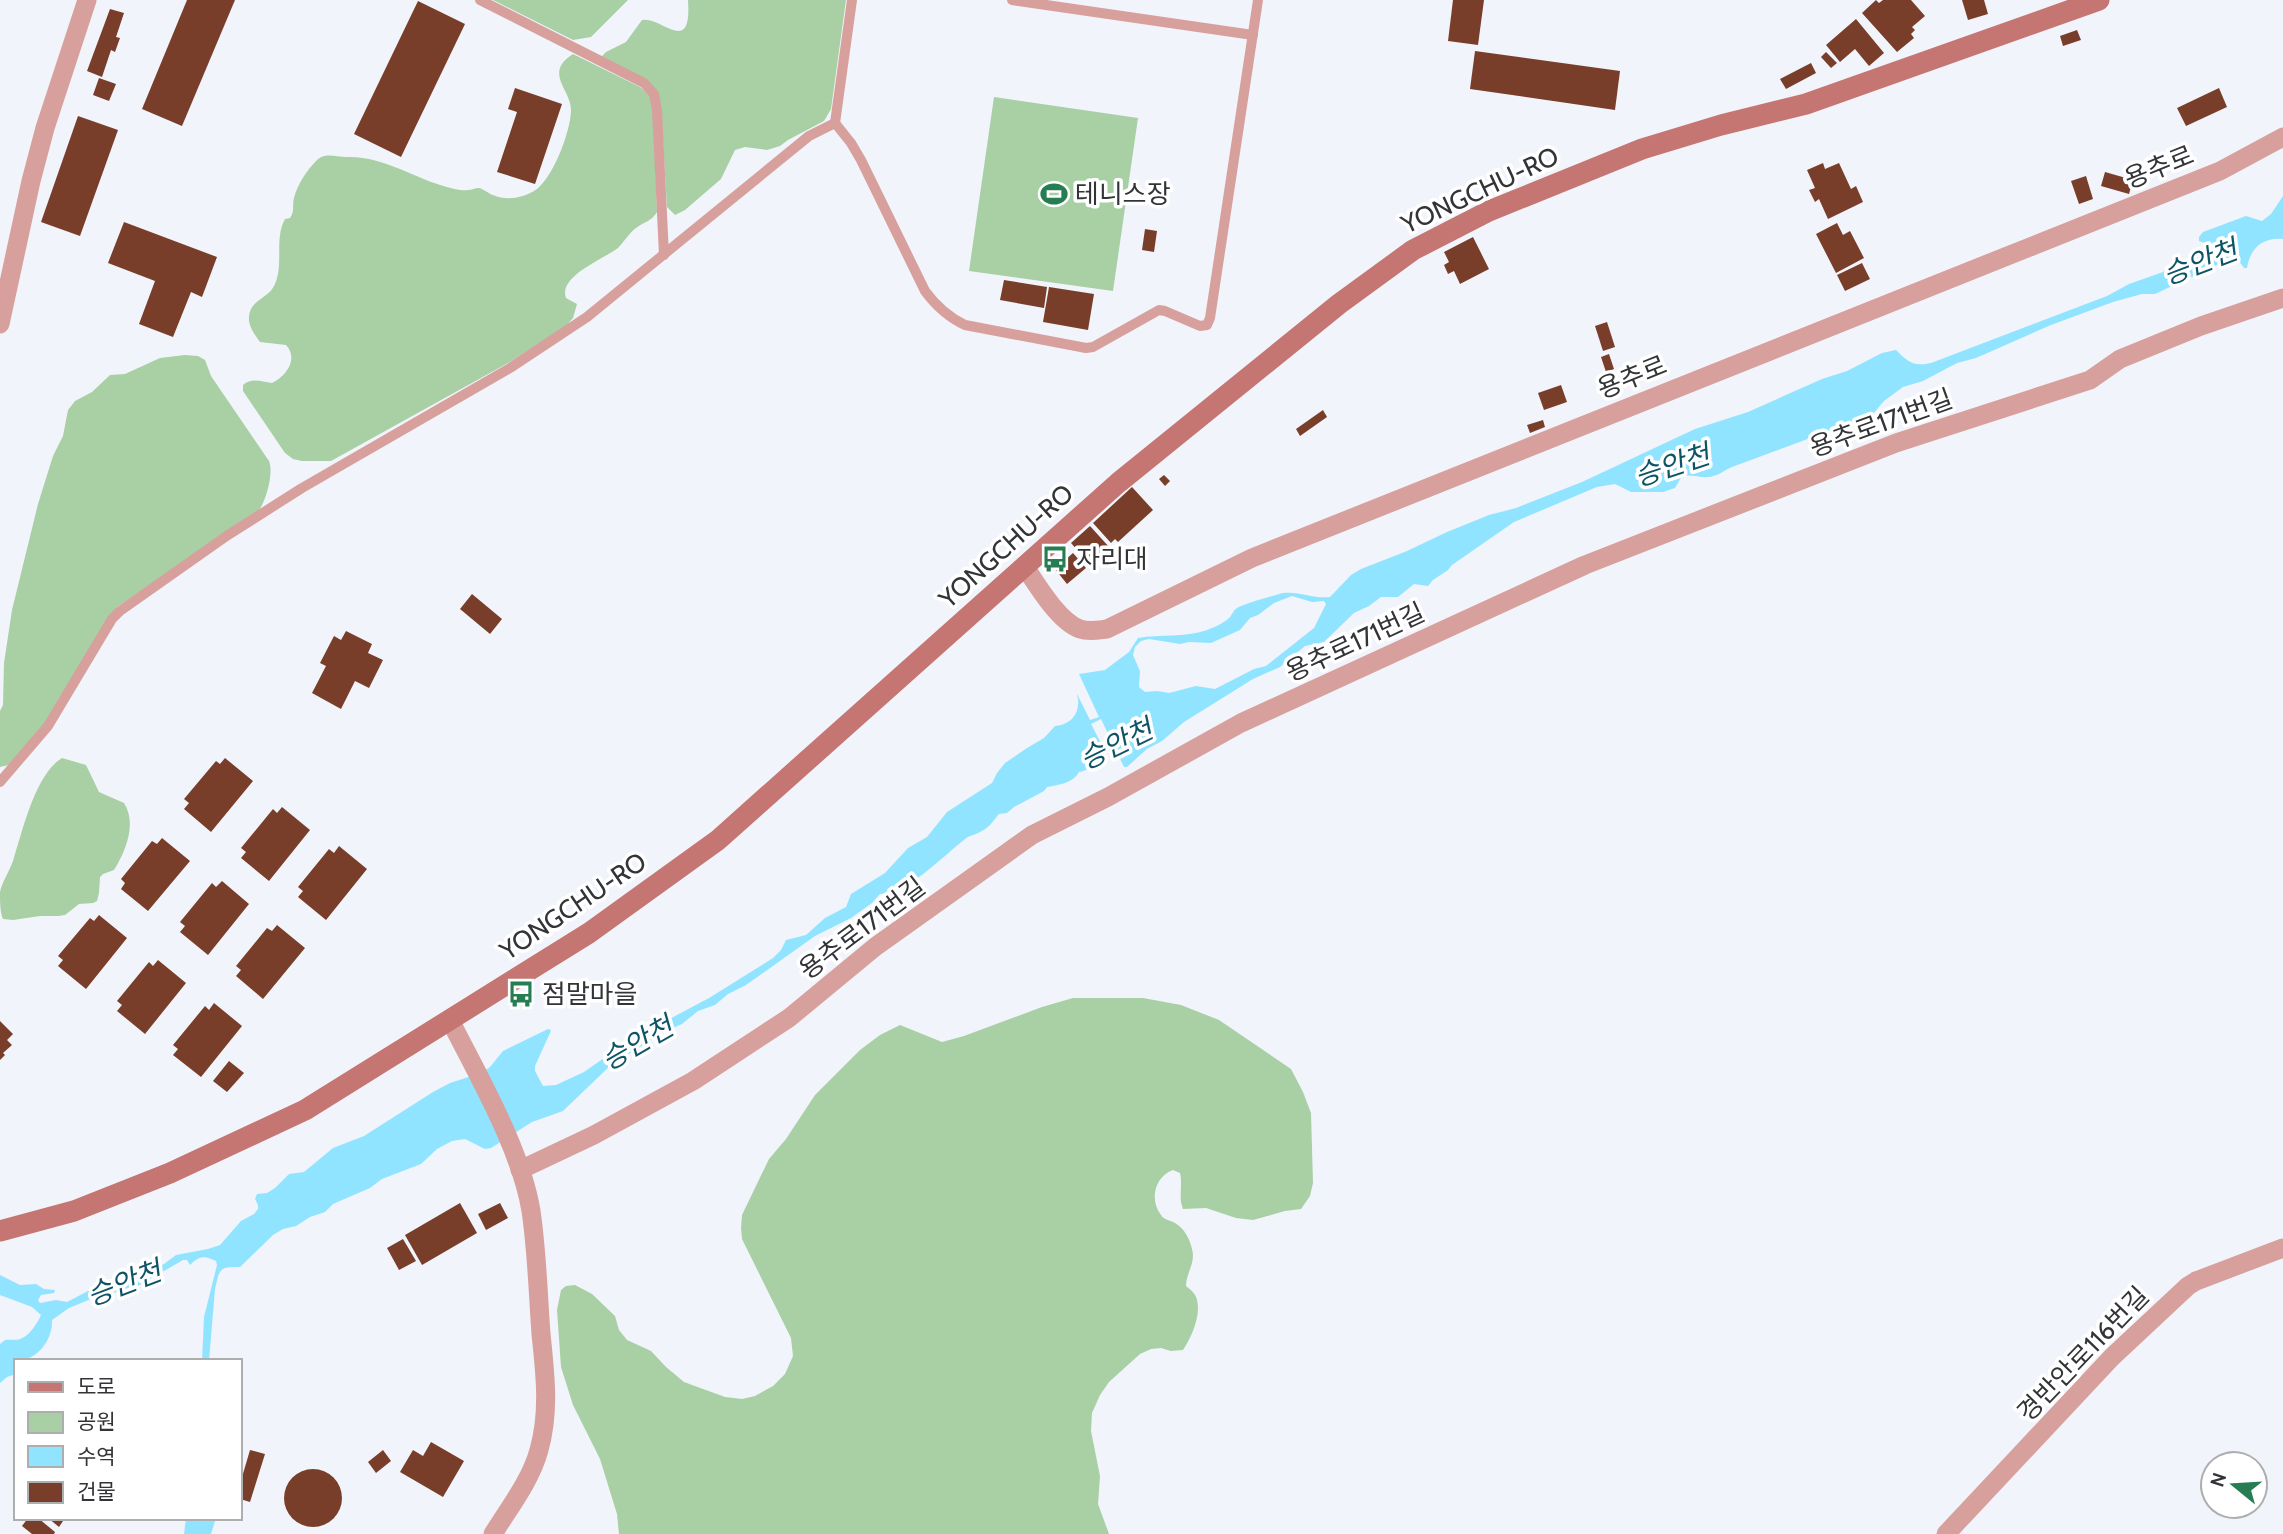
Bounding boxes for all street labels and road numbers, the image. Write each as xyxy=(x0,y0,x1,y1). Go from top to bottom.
street label: 용추로 xyxy=(2120,139,2198,195)
street label: YONGCHU-RO xyxy=(1395,140,1564,241)
street label: 용추로 xyxy=(1593,349,1671,405)
street label: 용추로171번길 xyxy=(1805,382,1957,464)
street label: YONGCHU-RO xyxy=(931,477,1080,615)
street label: 용추로171번길 xyxy=(1280,596,1430,688)
street label: YONGCHU-RO xyxy=(493,845,652,967)
street label: 용추로171번길 xyxy=(793,870,931,986)
street label: 경반안로116번길 xyxy=(2011,1280,2155,1428)

